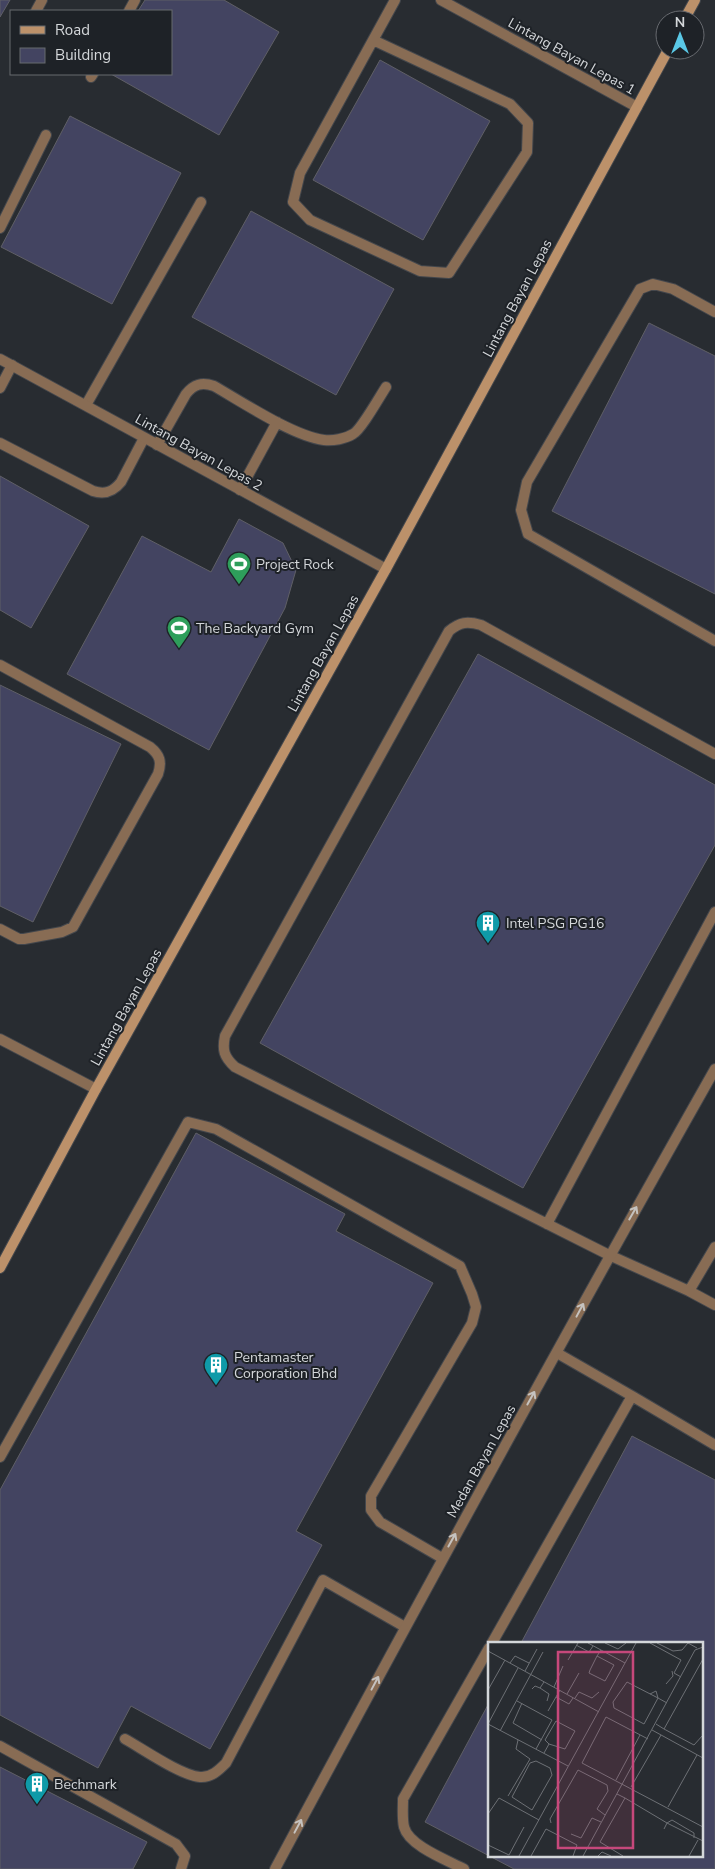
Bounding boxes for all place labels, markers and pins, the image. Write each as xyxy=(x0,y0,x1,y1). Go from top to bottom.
sports icon: Project Rock xyxy=(226,551,252,585)
place label: Project Rock xyxy=(256,555,335,574)
sports icon: The Backyard Gym xyxy=(166,615,192,649)
place label: The Backyard Gym xyxy=(196,619,314,638)
building icon: Intel PSG PG16 xyxy=(475,910,501,944)
place label: Intel PSG PG16 xyxy=(506,914,605,933)
place label: Pentamaster Corporation Bhd xyxy=(234,1348,337,1383)
building icon: Pentamaster Corporation Bhd xyxy=(203,1352,229,1386)
building icon: Bechmark xyxy=(24,1771,50,1805)
place label: Bechmark xyxy=(54,1775,118,1794)

